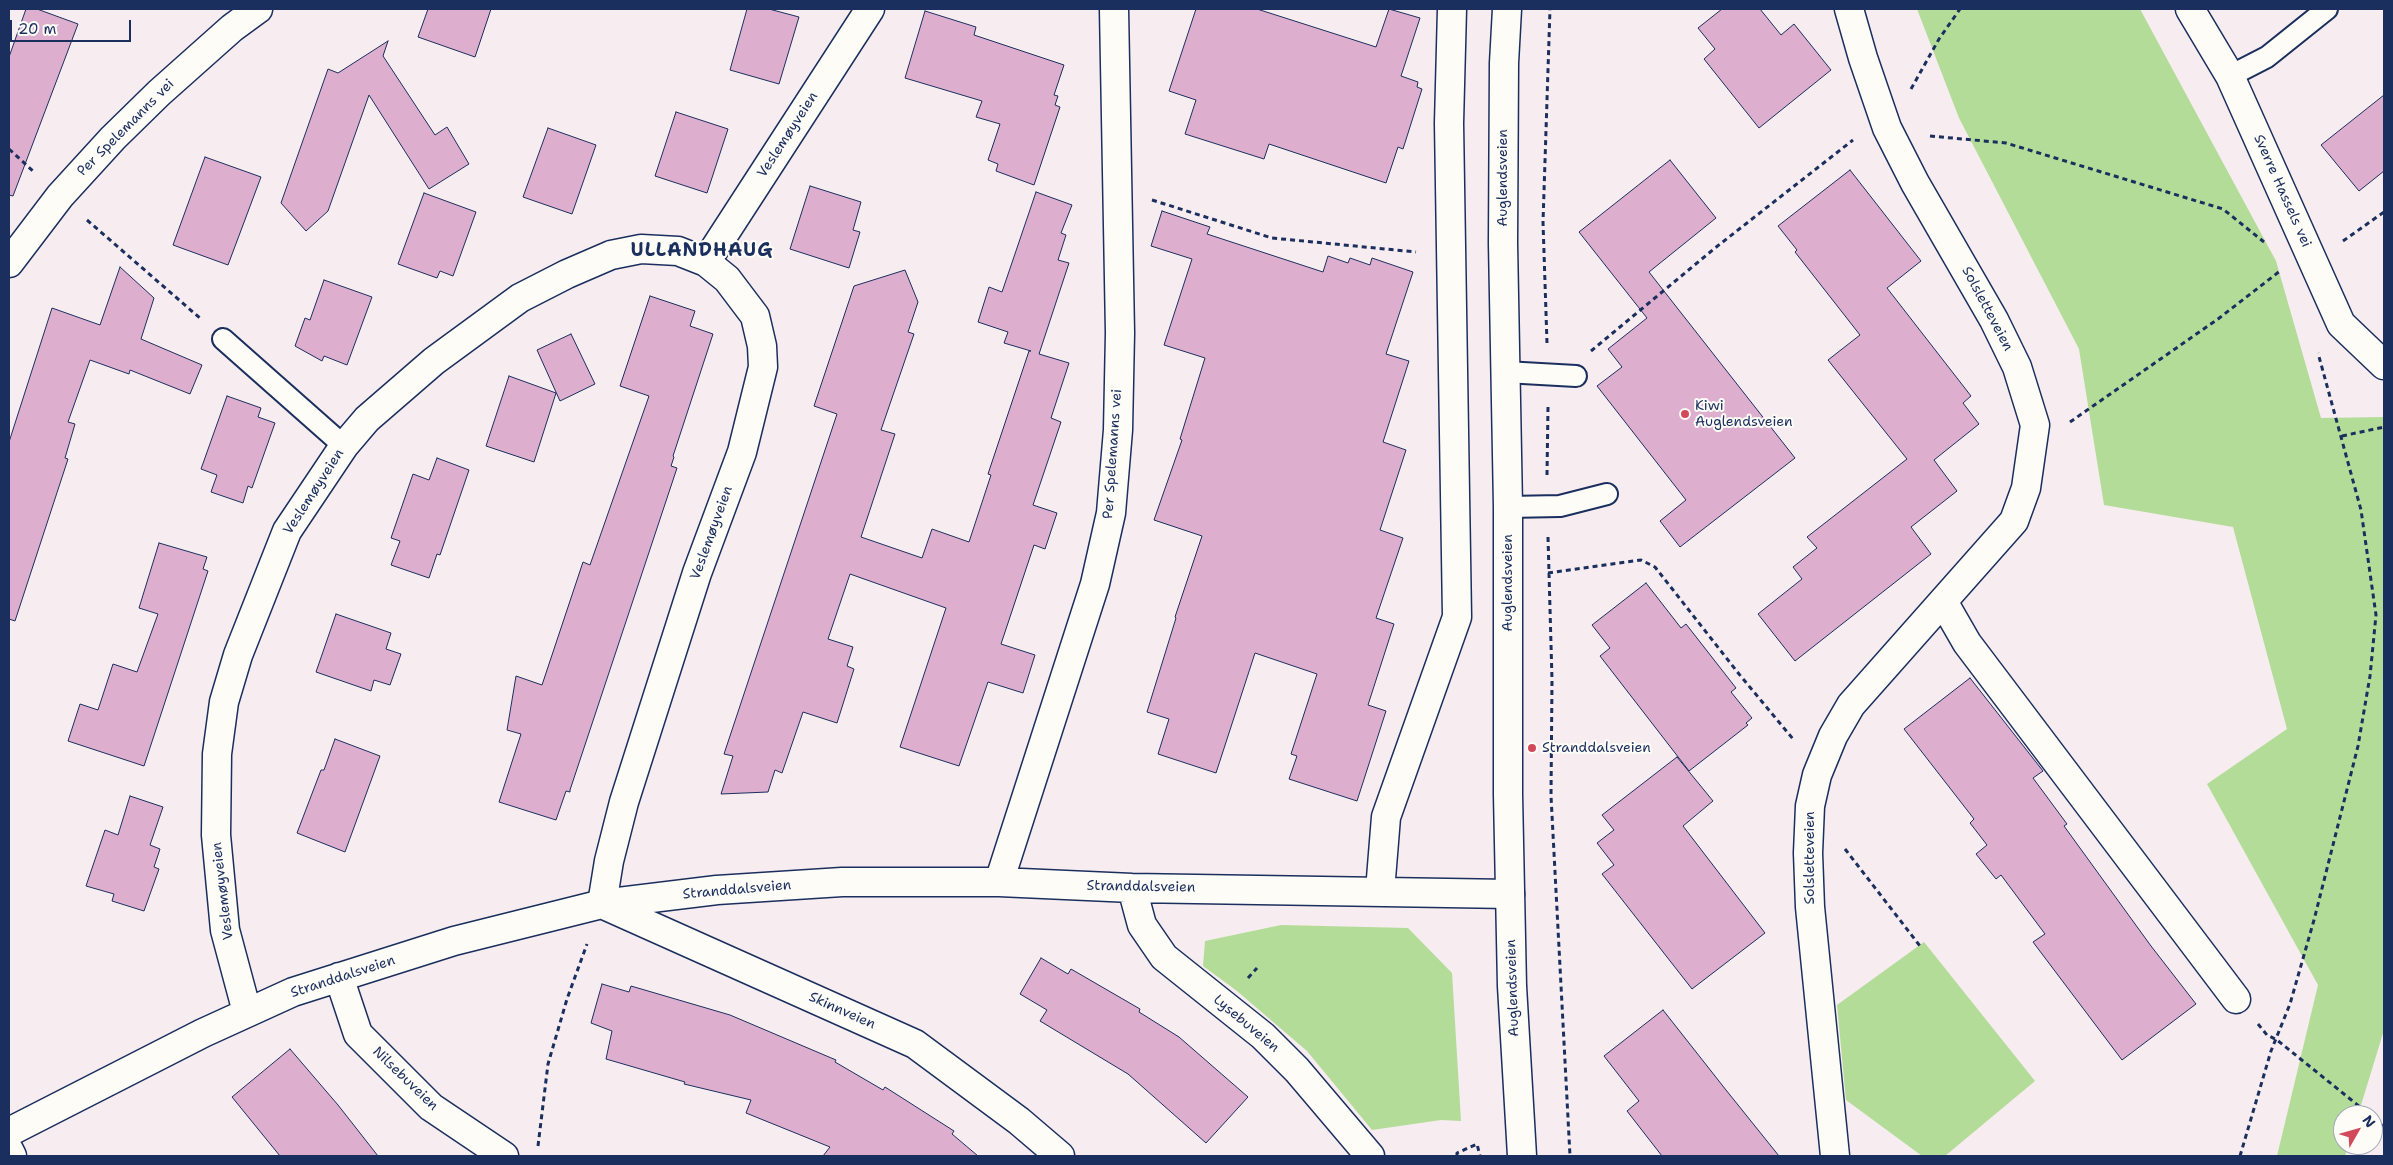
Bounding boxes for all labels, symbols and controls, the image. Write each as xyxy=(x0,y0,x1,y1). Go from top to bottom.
scale bar xyxy=(12,10,134,42)
text: 20 m xyxy=(18,19,57,39)
street label: Per Spelemanns vei xyxy=(74,76,178,180)
street label: Veslemøyveien xyxy=(754,89,822,181)
street label: Auglendsveien xyxy=(1495,129,1511,227)
street label: Sverre Hassels vei xyxy=(2250,132,2314,250)
district label: ULLANDHAUG xyxy=(629,240,775,262)
street label: Solsletteveien xyxy=(1958,264,2016,354)
street label: Per Spelemanns vei xyxy=(1100,388,1126,520)
place label: Kiwi Auglendsveien xyxy=(1695,398,1793,431)
marker: Kiwi Auglendsveien xyxy=(1679,408,1691,420)
street label: Veslemøyveien xyxy=(280,446,348,538)
street label: Veslemøyveien xyxy=(687,484,737,582)
street label: Auglendsveien xyxy=(1500,534,1516,632)
place label: Stranddalsveien xyxy=(1542,740,1651,756)
marker: Stranddalsveien xyxy=(1526,742,1538,754)
street label: Solsletteveien xyxy=(1802,811,1818,905)
street label: Veslemøyveien xyxy=(209,841,237,941)
street label: Stranddalsveien xyxy=(682,877,792,903)
street label: Stranddalsveien xyxy=(1086,878,1196,896)
street label: Auglendsveien xyxy=(1503,939,1523,1037)
street label: Stranddalsveien xyxy=(289,952,397,1002)
street label: Skinnveien xyxy=(806,989,878,1033)
street label: Lysebuveien xyxy=(1210,992,1282,1056)
street label: Nilsebuveien xyxy=(369,1044,441,1114)
north arrow xyxy=(2333,1105,2383,1155)
text: N xyxy=(2359,1111,2380,1131)

